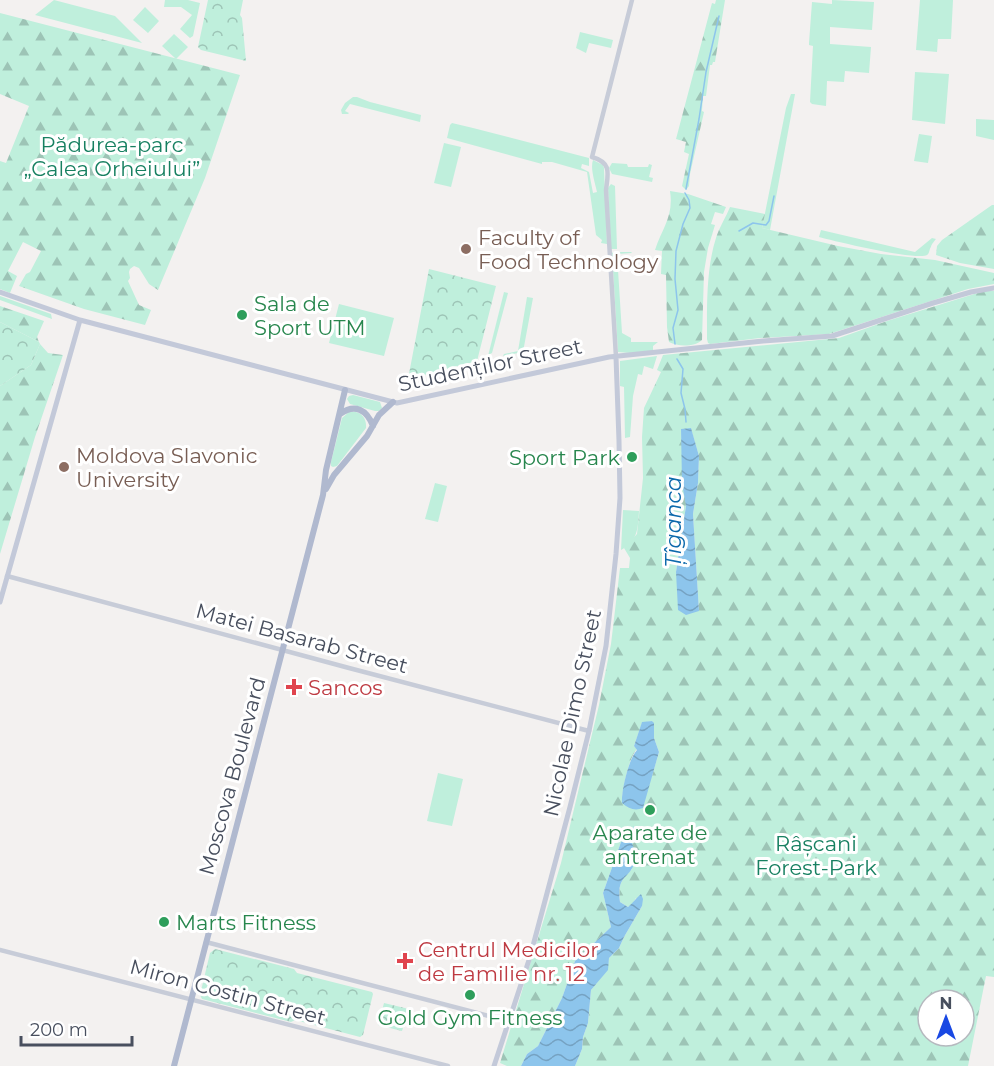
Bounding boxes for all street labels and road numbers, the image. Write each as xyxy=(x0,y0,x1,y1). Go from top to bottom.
street label: Studenților Street xyxy=(396,333,584,398)
street label: Matei Basarab Street xyxy=(193,598,411,678)
street label: Nicolae Dimo Street xyxy=(538,607,606,819)
street label: Moscova Boulevard xyxy=(194,674,270,878)
street label: Miron Costin Street xyxy=(127,954,329,1030)

